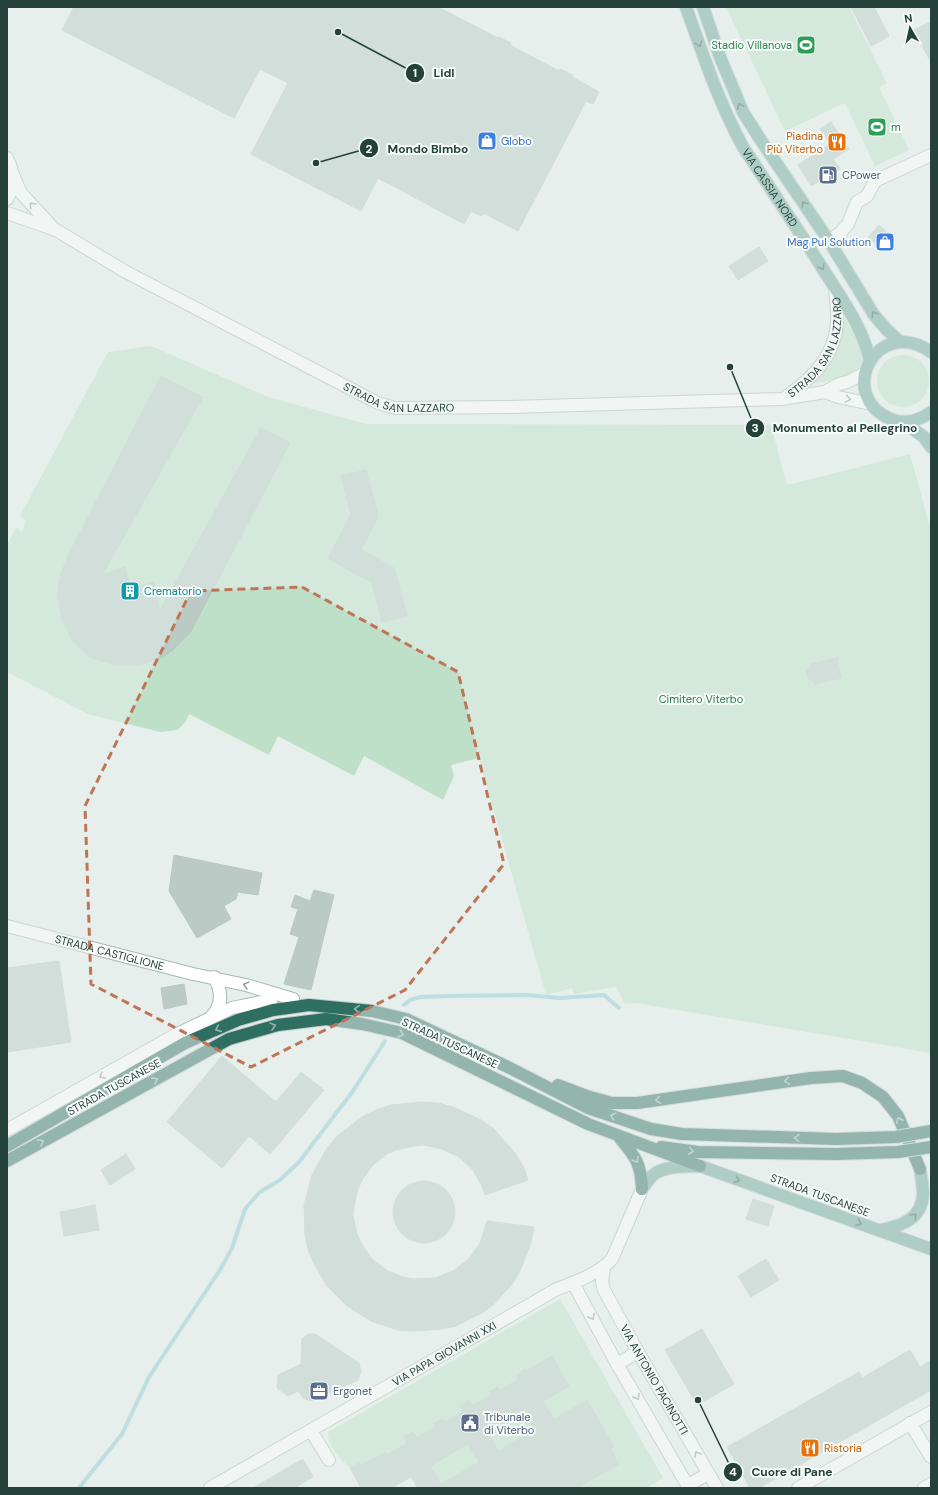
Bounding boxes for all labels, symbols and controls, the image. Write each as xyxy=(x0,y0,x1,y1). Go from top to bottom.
north arrow xyxy=(890,8,930,48)
text: N xyxy=(903,11,913,26)
sports icon: Stadio Villanova xyxy=(795,34,817,56)
place label: Stadio Villanova xyxy=(711,38,792,52)
one-way arrow xyxy=(694,40,702,47)
callout: Lidl xyxy=(405,61,462,85)
text: 1 xyxy=(413,65,417,81)
text: Lidl xyxy=(433,65,455,81)
one-way arrow xyxy=(737,102,745,110)
sports icon: m xyxy=(866,116,888,138)
place label: m xyxy=(891,120,901,134)
place label: Piadina Più Viterbo xyxy=(767,129,823,156)
shop icon: Globo xyxy=(476,130,498,152)
restaurant icon: Piadina Più Viterbo xyxy=(826,131,848,153)
place label: Globo xyxy=(501,134,532,148)
callout: Mondo Bimbo xyxy=(359,136,476,160)
text: 2 xyxy=(366,141,373,157)
text: Mondo Bimbo xyxy=(388,141,468,157)
street label: VIA CASSIA NORD xyxy=(739,146,801,230)
fuel station icon: CPower xyxy=(817,164,839,186)
place label: CPower xyxy=(842,168,881,182)
one-way arrow xyxy=(801,201,809,208)
one-way arrow xyxy=(30,202,37,209)
shop icon: Mag Pul Solution xyxy=(874,231,896,253)
place label: Mag Pul Solution xyxy=(787,235,871,249)
one-way arrow xyxy=(817,263,824,270)
street label: STRADA SAN LAZZARO xyxy=(785,296,844,400)
one-way arrow xyxy=(871,311,879,318)
street label: STRADA SAN LAZZARO xyxy=(341,379,454,415)
one-way arrow xyxy=(845,394,851,402)
callout: Monumento al Pellegrino xyxy=(745,416,926,440)
text: 3 xyxy=(751,420,759,436)
text: Monumento al Pellegrino xyxy=(773,420,917,436)
building icon: Crematorio xyxy=(119,580,141,602)
place label: Crematorio xyxy=(144,584,202,598)
park label: Cimitero Viterbo xyxy=(659,692,743,706)
street label: STRADA CASTIGLIONE xyxy=(53,932,166,973)
one-way arrow xyxy=(243,981,249,989)
one-way arrow xyxy=(354,1005,360,1014)
street label: STRADA TUSCANESE xyxy=(400,1015,500,1071)
one-way arrow xyxy=(270,1023,276,1031)
one-way arrow xyxy=(214,1024,222,1032)
one-way arrow xyxy=(397,1029,404,1037)
street label: STRADA TUSCANESE xyxy=(65,1056,163,1118)
one-way arrow xyxy=(99,1071,106,1078)
one-way arrow xyxy=(784,1076,790,1085)
one-way arrow xyxy=(151,1077,158,1084)
one-way arrow xyxy=(655,1095,661,1104)
one-way arrow xyxy=(610,1112,617,1121)
one-way arrow xyxy=(896,1117,904,1124)
one-way arrow xyxy=(794,1134,800,1142)
one-way arrow xyxy=(37,1140,44,1147)
one-way arrow xyxy=(688,1146,694,1155)
one-way arrow xyxy=(631,1156,638,1163)
street label: STRADA TUSCANESE xyxy=(768,1171,872,1219)
one-way arrow xyxy=(733,1175,740,1183)
one-way arrow xyxy=(909,1213,917,1221)
one-way arrow xyxy=(856,1219,863,1227)
one-way arrow xyxy=(587,1313,594,1320)
street label: VIA PAPA GIOVANNI XXI xyxy=(390,1318,499,1389)
street label: VIA ANTONIO PACINOTTI xyxy=(617,1322,691,1437)
office icon: Ergonet xyxy=(308,1380,330,1402)
place label: Ergonet xyxy=(333,1384,372,1398)
one-way arrow xyxy=(632,1393,639,1400)
place label: Tribunale di Viterbo xyxy=(484,1410,534,1437)
public building icon: Tribunale di Viterbo xyxy=(459,1412,481,1434)
restaurant icon: Ristoria xyxy=(799,1437,821,1459)
place label: Ristoria xyxy=(824,1441,862,1455)
one-way arrow xyxy=(694,1451,702,1458)
callout: Cuore di Pane xyxy=(723,1460,840,1484)
text: 4 xyxy=(729,1464,737,1480)
text: Cuore di Pane xyxy=(751,1464,833,1480)

